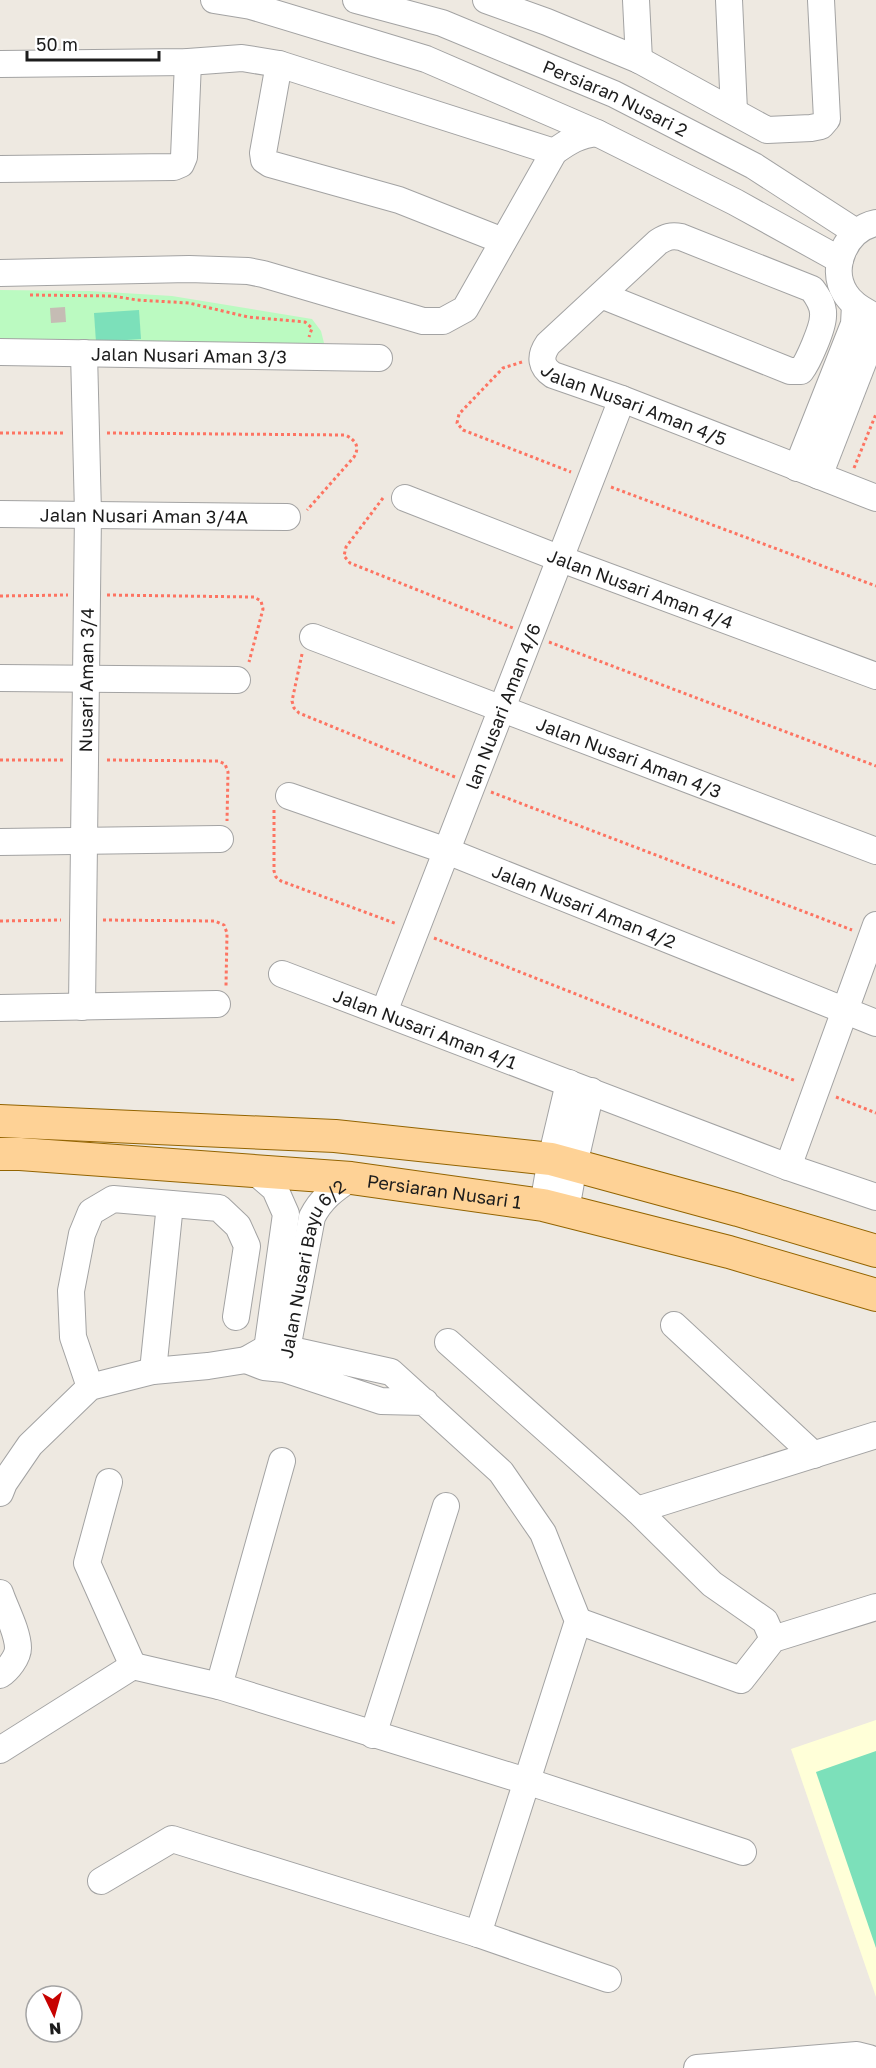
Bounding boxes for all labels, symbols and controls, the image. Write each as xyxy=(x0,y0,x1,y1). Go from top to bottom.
scale bar xyxy=(27,24,159,62)
text: 50 m xyxy=(36,33,78,55)
street label: Persiaran Nusari 2 xyxy=(540,55,692,141)
street label: Jalan Nusari Aman 3/3 xyxy=(91,342,287,368)
street label: Jalan Nusari Aman 4/5 xyxy=(536,359,730,450)
street label: Jalan Nusari Aman 3/4A xyxy=(40,503,248,528)
street label: Jalan Nusari Aman 4/4 xyxy=(544,544,736,633)
street label: Nusari Aman 3/4 xyxy=(74,608,98,752)
street label: lan Nusari Aman 4/6 xyxy=(461,620,545,792)
street label: Jalan Nusari Aman 4/3 xyxy=(533,712,725,802)
street label: Jalan Nusari Aman 4/2 xyxy=(489,859,679,953)
street label: Jalan Nusari Aman 4/1 xyxy=(330,984,520,1074)
street label: Persiaran Nusari 1 xyxy=(366,1169,523,1213)
street label: Jalan Nusari Bayu 6/2 xyxy=(275,1174,349,1360)
north arrow xyxy=(24,1984,84,2044)
text: N xyxy=(48,2018,62,2039)

